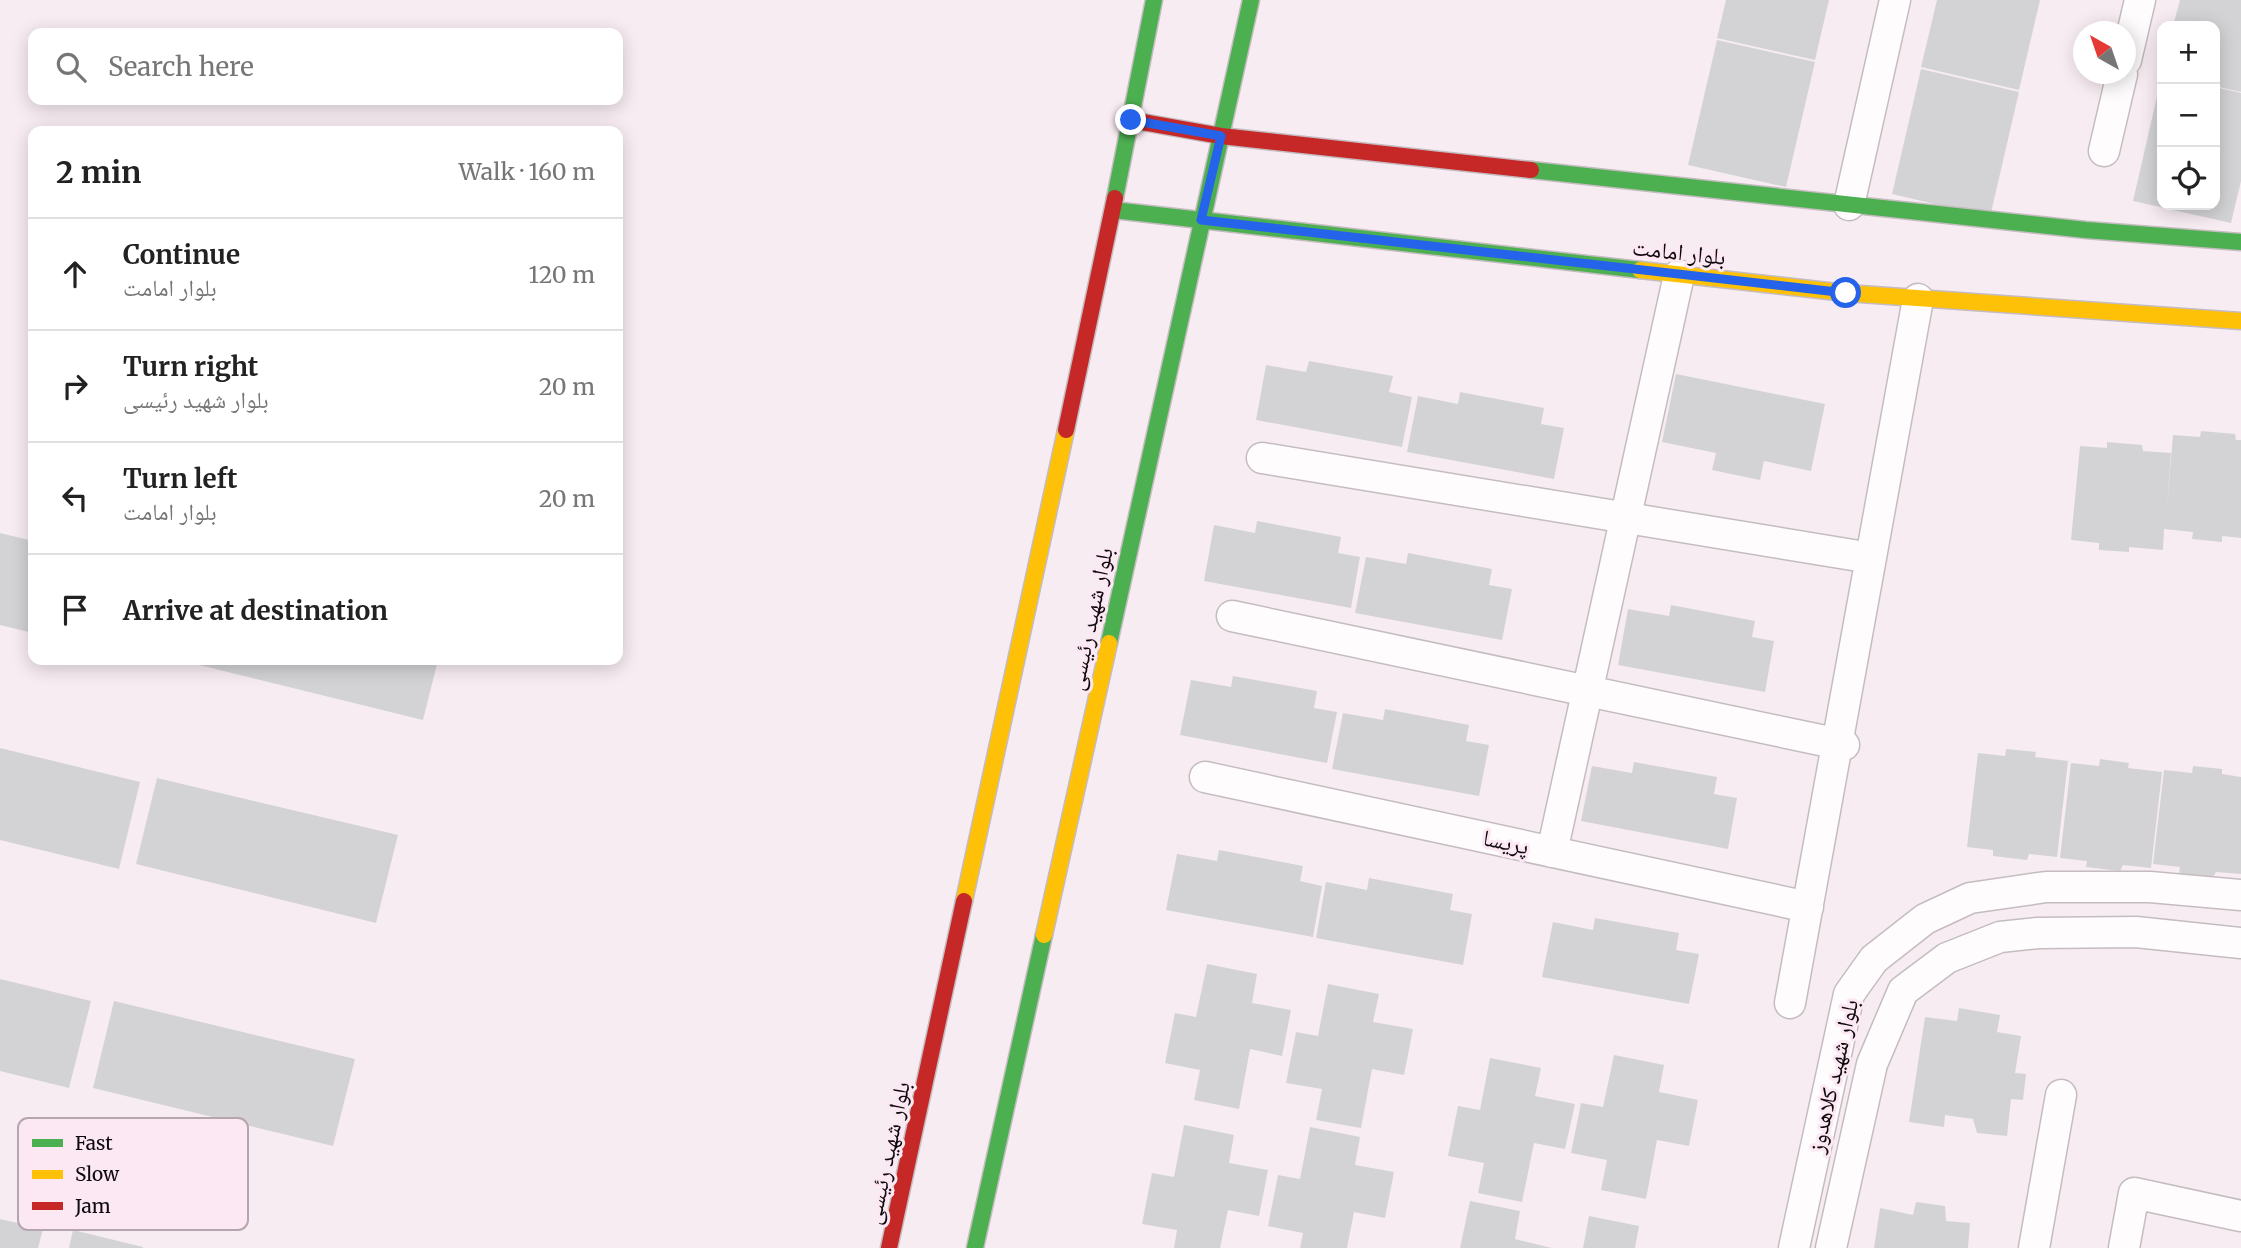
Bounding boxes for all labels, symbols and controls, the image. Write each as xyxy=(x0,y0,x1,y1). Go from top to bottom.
north arrow xyxy=(2073,21,2136,84)
map controls xyxy=(2157,21,2220,210)
button: + xyxy=(2157,21,2220,84)
search box xyxy=(28,28,623,105)
icon: search xyxy=(52,48,90,86)
text: Search here xyxy=(108,50,254,83)
button: − xyxy=(2157,84,2220,147)
route end xyxy=(1115,104,1146,135)
button: locate xyxy=(2157,147,2220,210)
text: 2 min xyxy=(56,153,141,191)
text: Walk · 160 m xyxy=(459,157,595,186)
street label: بلوار امامت xyxy=(1631,232,1727,271)
text: Continue xyxy=(123,238,240,271)
icon: ahead xyxy=(56,255,94,293)
text: 120 m xyxy=(529,260,595,289)
text: بلوار امامت xyxy=(123,273,217,302)
route start xyxy=(1830,277,1861,308)
text: Turn right xyxy=(123,350,258,383)
icon: right xyxy=(56,367,94,405)
text: 20 m xyxy=(539,372,595,401)
text: بلوار شهید رئیسی xyxy=(123,385,269,414)
text: Turn left xyxy=(123,462,237,495)
icon: left xyxy=(56,479,94,517)
text: 20 m xyxy=(539,484,595,513)
text: بلوار امامت xyxy=(123,497,217,526)
street label: بلوار شهید رئیسی xyxy=(1060,545,1119,693)
icon: arrive xyxy=(56,591,94,629)
text: Arrive at destination xyxy=(123,594,388,627)
street label: پریسا xyxy=(1480,823,1532,861)
street label: بلوار شهید کلاهدوز xyxy=(1801,996,1864,1157)
street label: بلوار شهید رئیسی xyxy=(857,1079,916,1227)
legend xyxy=(18,1118,248,1230)
text: Fast xyxy=(75,1131,113,1155)
text: Slow xyxy=(75,1162,120,1186)
text: Jam xyxy=(74,1194,111,1218)

